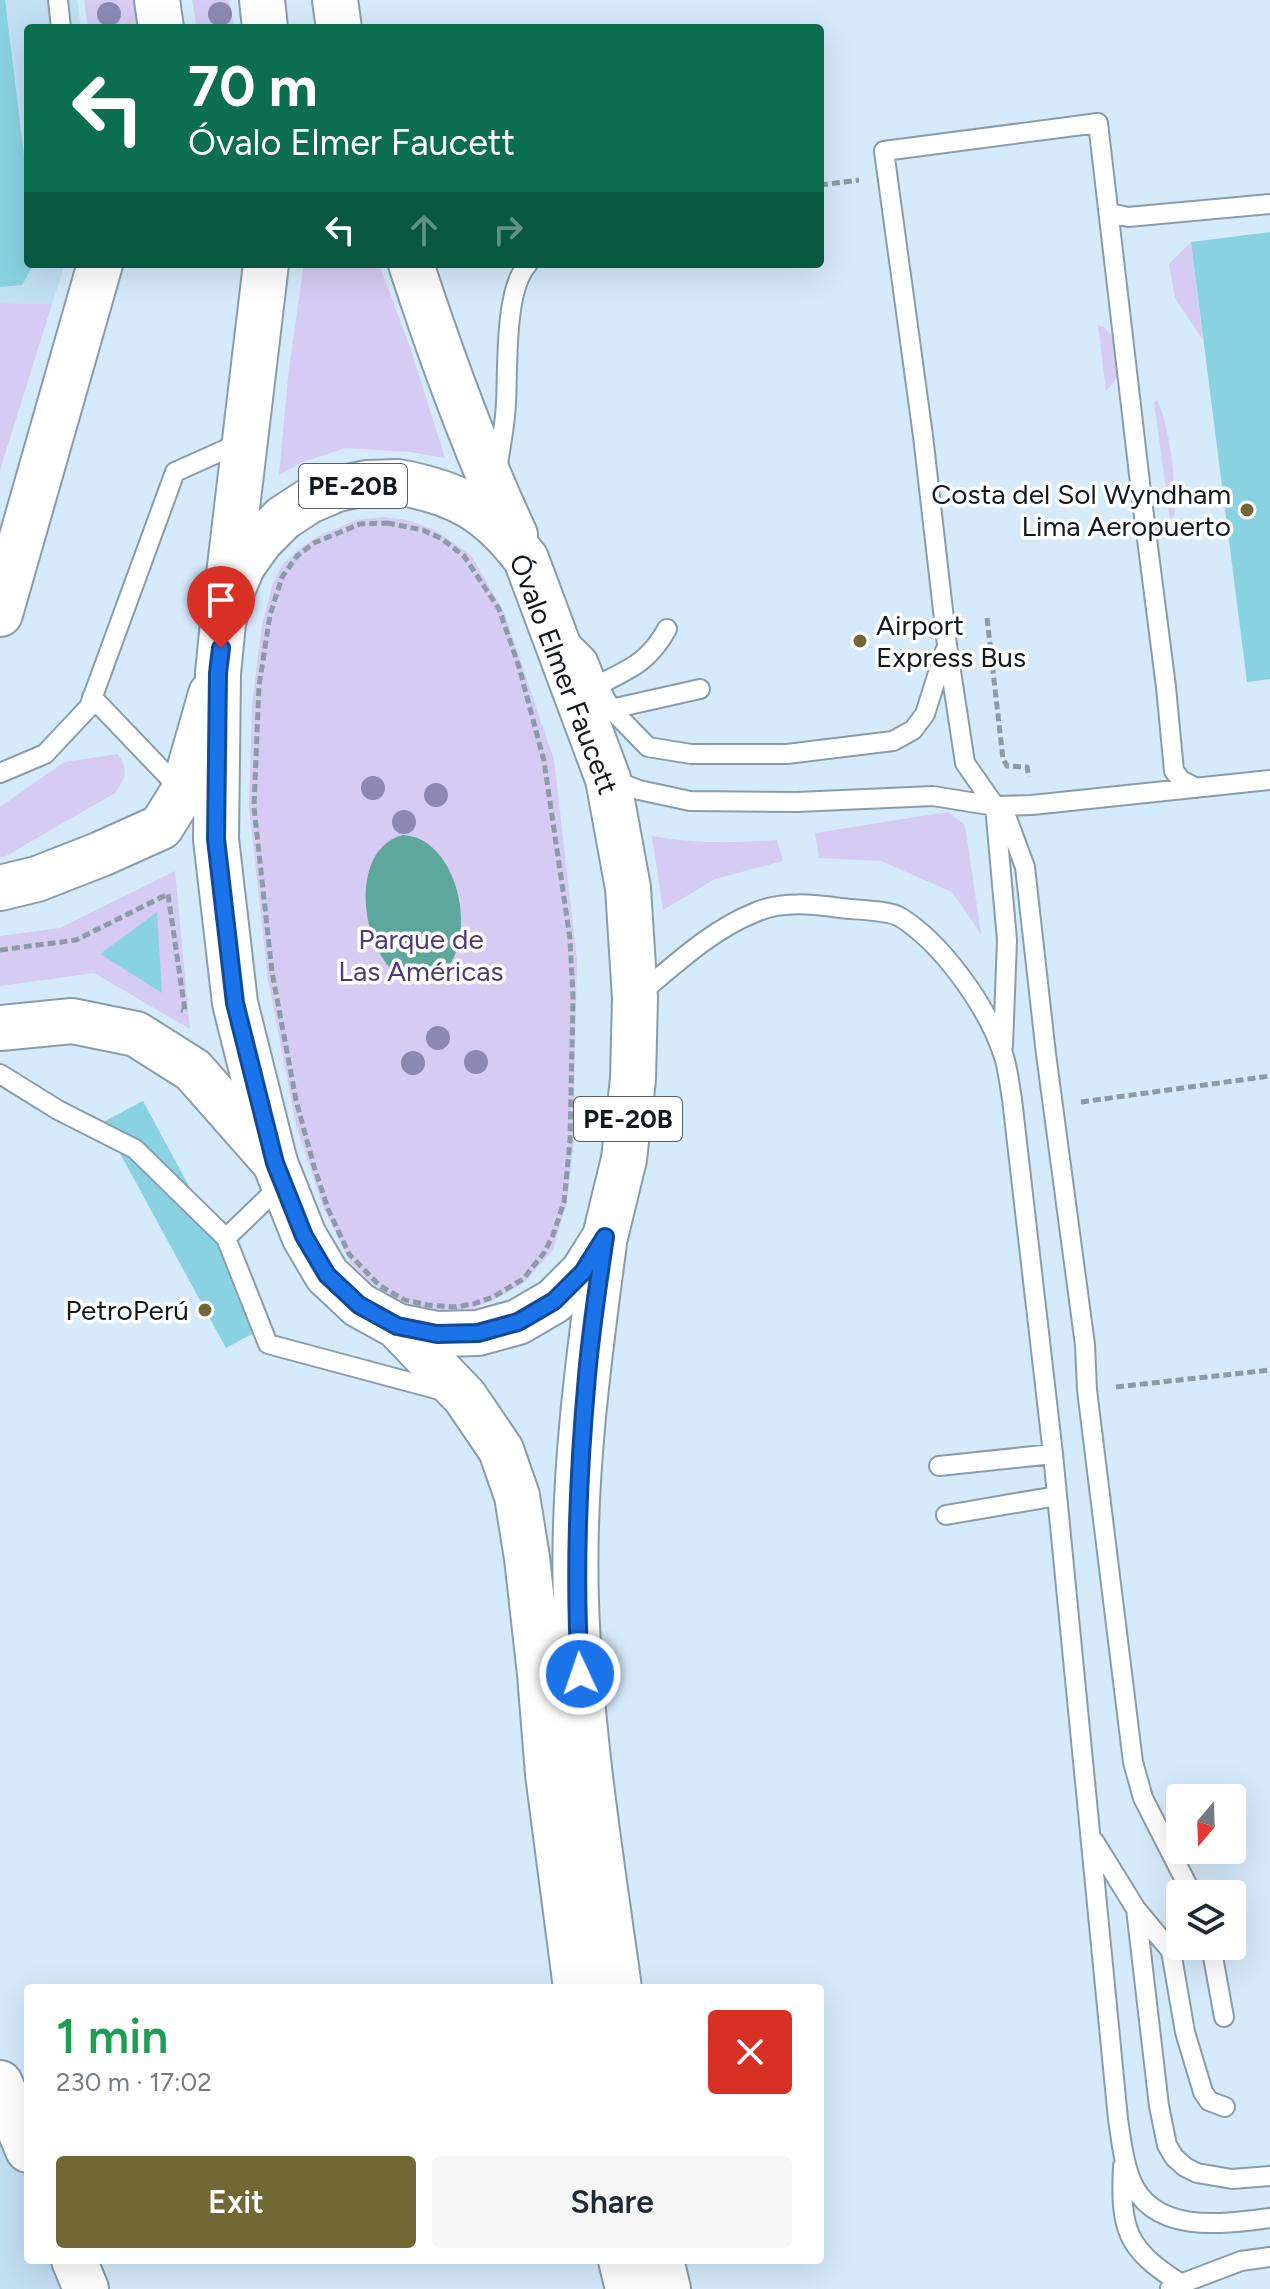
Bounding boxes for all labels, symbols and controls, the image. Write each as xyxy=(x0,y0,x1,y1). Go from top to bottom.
text: 70 m xyxy=(188,53,318,120)
icon: left xyxy=(56,56,160,160)
text: Óvalo Elmer Faucett xyxy=(188,121,515,164)
icon: left xyxy=(318,208,362,252)
icon: ahead xyxy=(402,208,446,252)
icon: right xyxy=(486,208,530,252)
road number: PE-20B xyxy=(299,464,407,508)
place label: Costa del Sol Wyndham Lima Aeropuerto xyxy=(931,477,1231,543)
marker: Costa del Sol Wyndham Lima Aeropuerto xyxy=(1238,501,1256,519)
street label: Óvalo Elmer Faucett xyxy=(503,549,625,799)
pin xyxy=(187,566,255,648)
icon: arrive xyxy=(199,578,243,622)
place label: Airport Express Bus xyxy=(876,608,1026,674)
marker: Airport Express Bus xyxy=(851,632,869,650)
park label: Parque de Las Américas xyxy=(338,922,504,988)
road number: PE-20B xyxy=(574,1097,682,1141)
place label: PetroPerú xyxy=(65,1293,189,1327)
marker: PetroPerú xyxy=(196,1301,214,1319)
position arrow xyxy=(538,1632,622,1716)
north arrow xyxy=(1166,1784,1246,1864)
map controls xyxy=(1166,1784,1246,1960)
button: layers xyxy=(1166,1880,1246,1960)
text: 1 min xyxy=(56,2007,168,2065)
button: close xyxy=(708,2010,792,2094)
text: 230 m · 17:02 xyxy=(56,2066,212,2098)
button: Exit xyxy=(56,2156,416,2248)
button: Share xyxy=(432,2156,792,2248)

